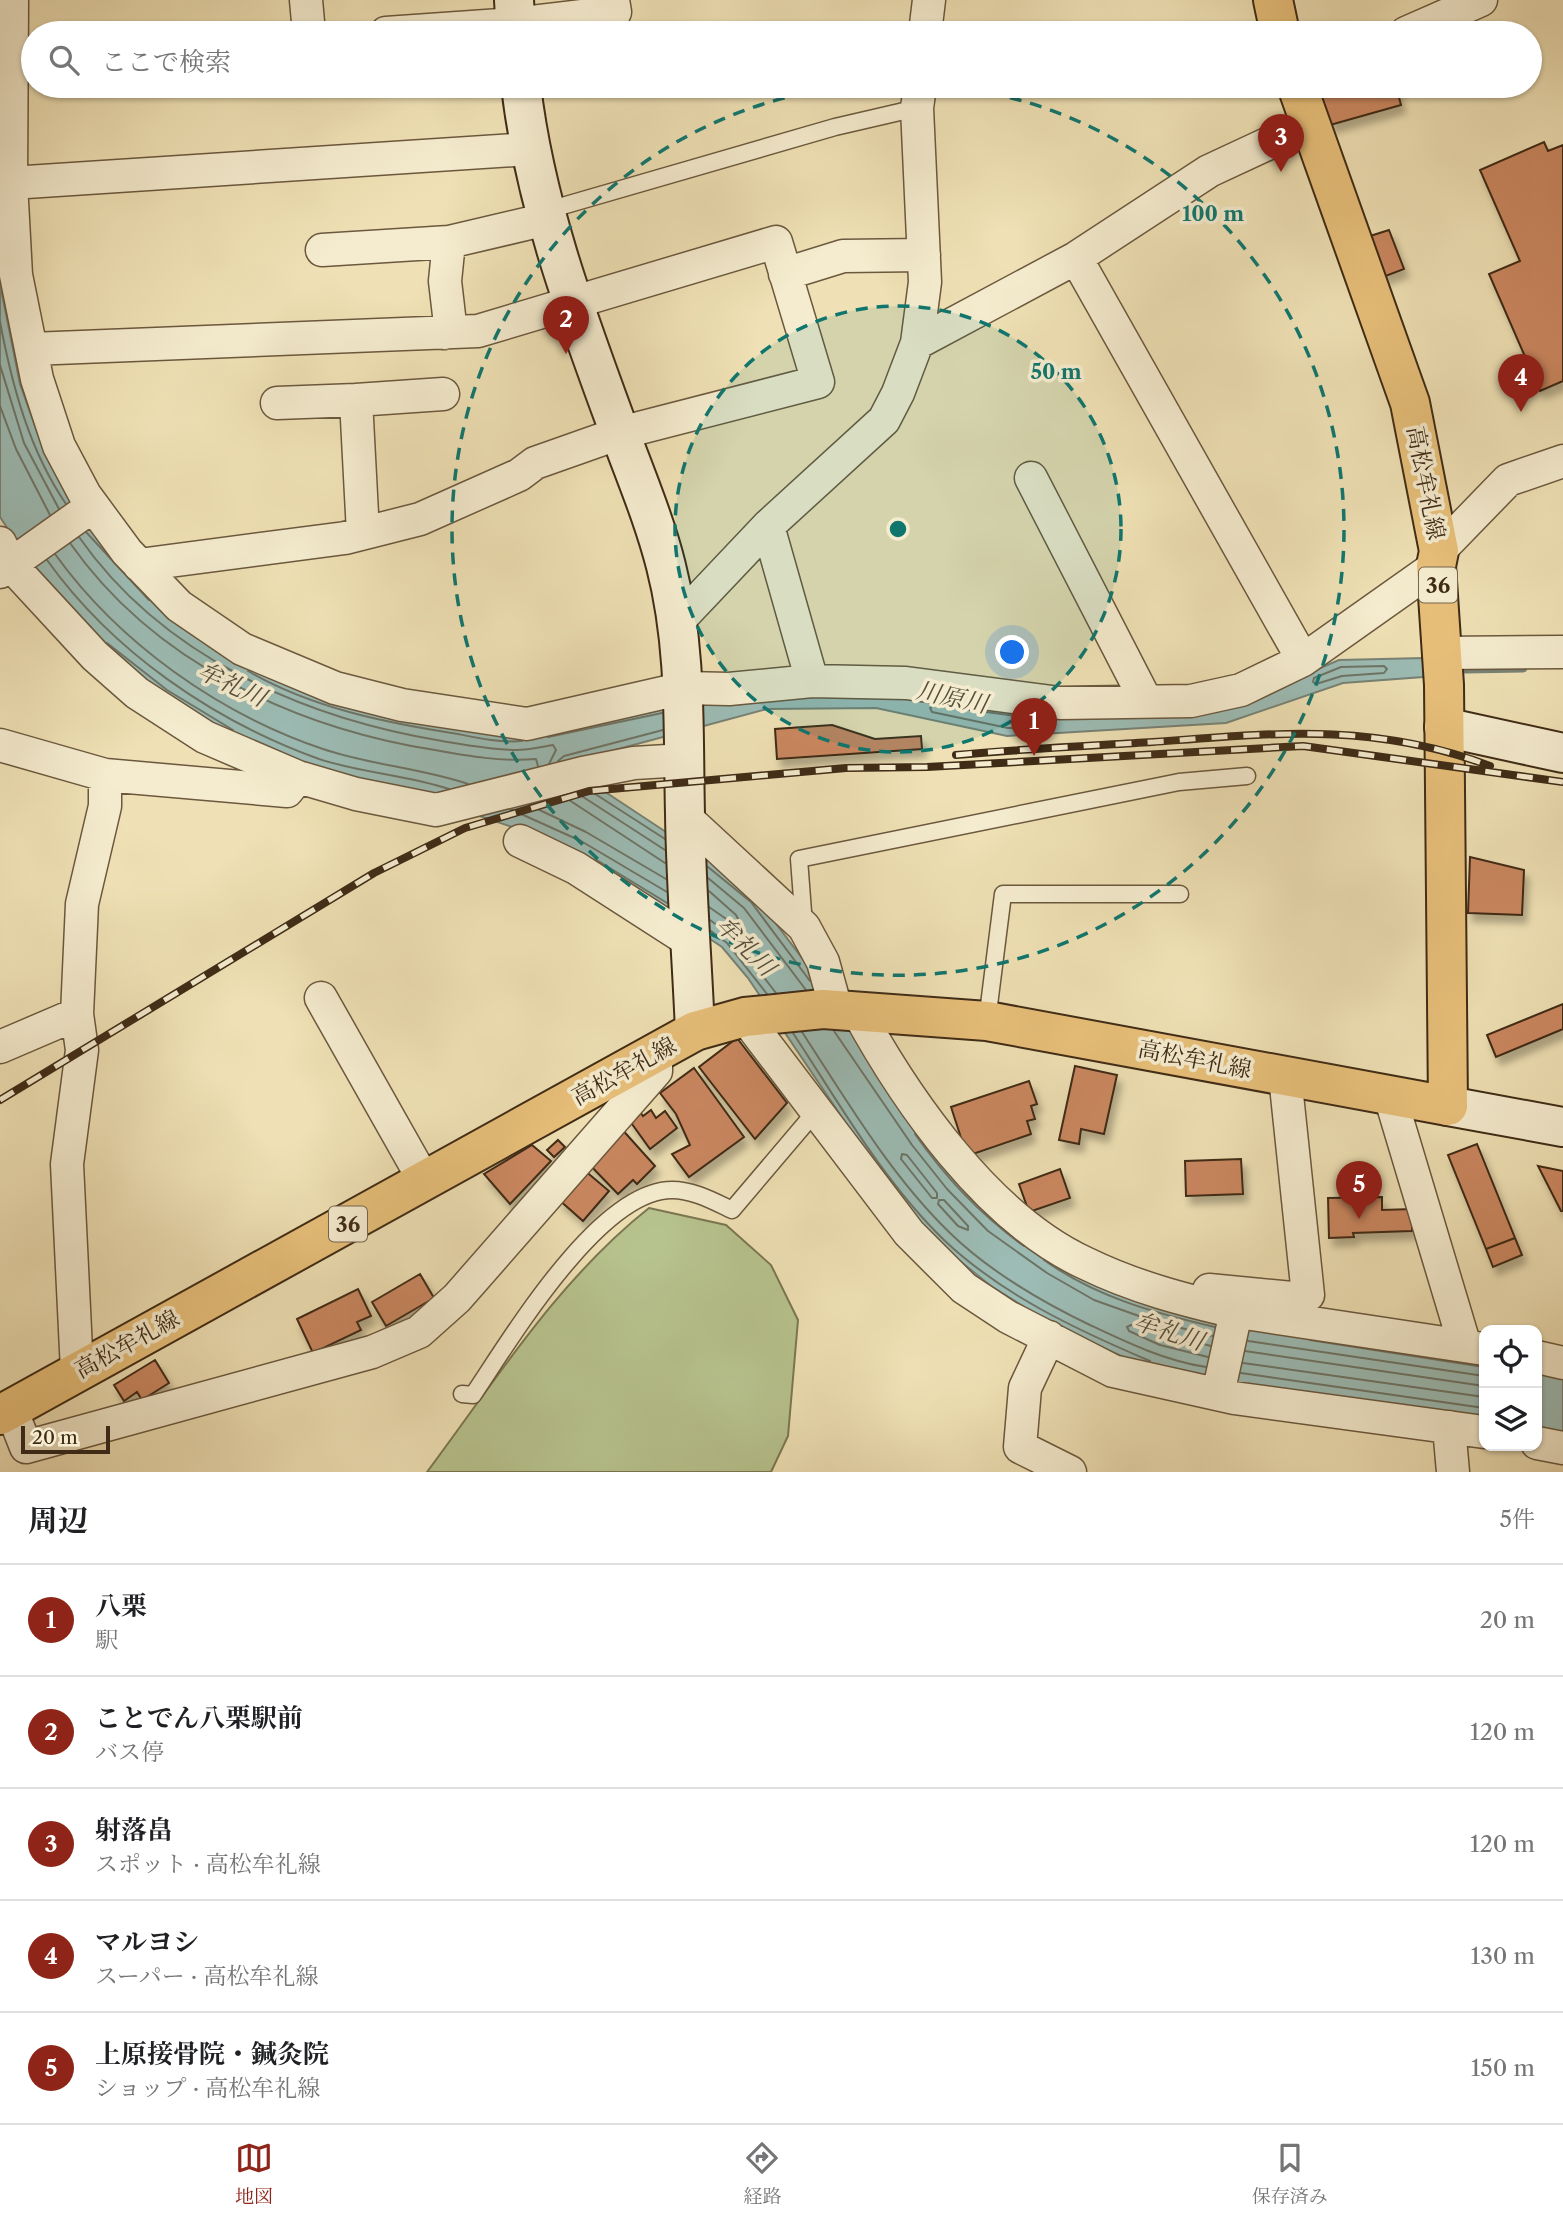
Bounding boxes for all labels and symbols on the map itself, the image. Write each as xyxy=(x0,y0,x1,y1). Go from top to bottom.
pin: 3 xyxy=(1258,114,1304,172)
text: 100 m xyxy=(1182,201,1244,226)
pin: 2 xyxy=(543,296,589,354)
pin: 4 xyxy=(1498,354,1544,412)
text: 50 m xyxy=(1030,359,1082,384)
street label: 高松牟礼線 xyxy=(1401,424,1451,542)
centre of rings xyxy=(886,517,910,541)
road number: 36 xyxy=(1419,568,1457,602)
your location xyxy=(995,635,1029,669)
water label: 牟礼川 xyxy=(193,656,273,714)
water label: 川原川 xyxy=(914,675,993,719)
pin: 1 xyxy=(1011,698,1057,756)
water label: 牟礼川 xyxy=(710,910,784,984)
street label: 高松牟礼線 xyxy=(567,1031,681,1111)
street label: 高松牟礼線 xyxy=(1136,1034,1254,1084)
pin: 5 xyxy=(1336,1161,1382,1219)
road number: 36 xyxy=(329,1206,367,1242)
street label: 高松牟礼線 xyxy=(70,1304,184,1384)
water label: 牟礼川 xyxy=(1130,1306,1211,1357)
scale bar xyxy=(21,1423,110,1455)

